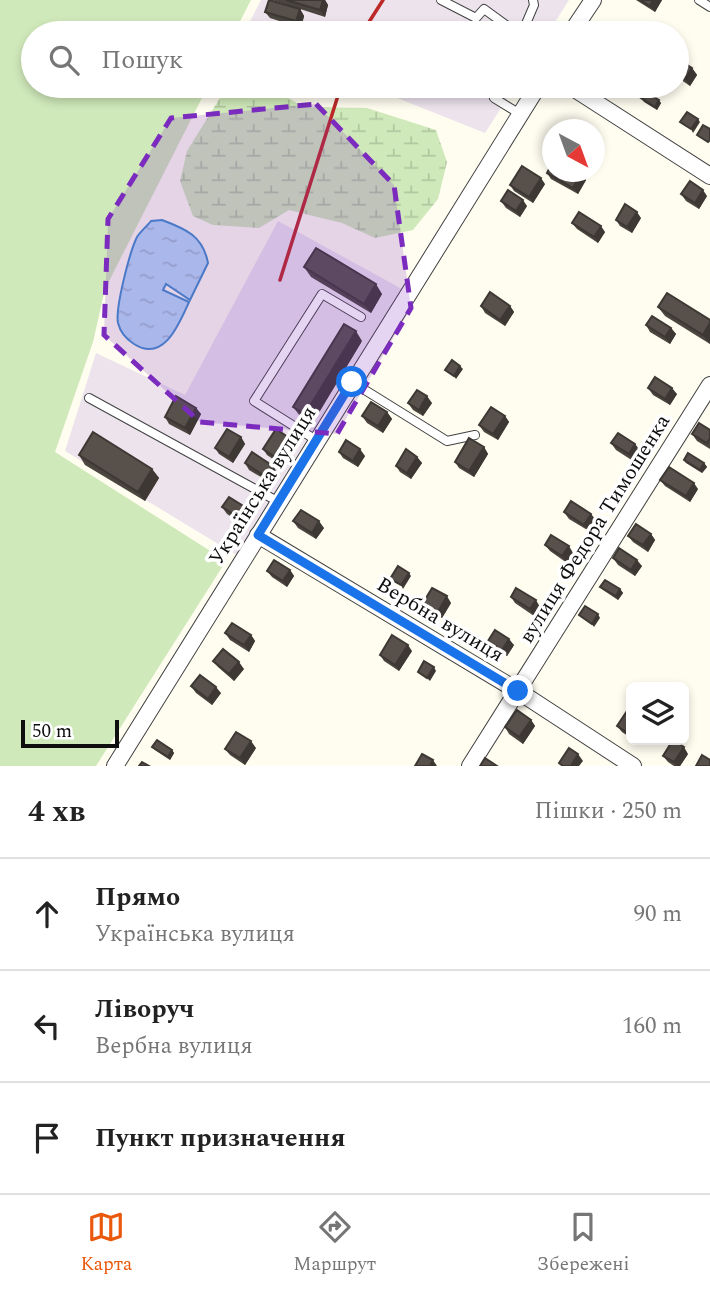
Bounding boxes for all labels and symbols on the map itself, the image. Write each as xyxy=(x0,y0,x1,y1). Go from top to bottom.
north arrow xyxy=(542,119,605,182)
route start xyxy=(336,366,367,397)
street label: Українська вулиця xyxy=(201,400,325,572)
street label: вулиця Федора Тимошенка xyxy=(511,408,679,650)
street label: Вербна вулиця xyxy=(370,569,510,671)
route end xyxy=(502,675,533,706)
scale bar xyxy=(21,717,119,749)

